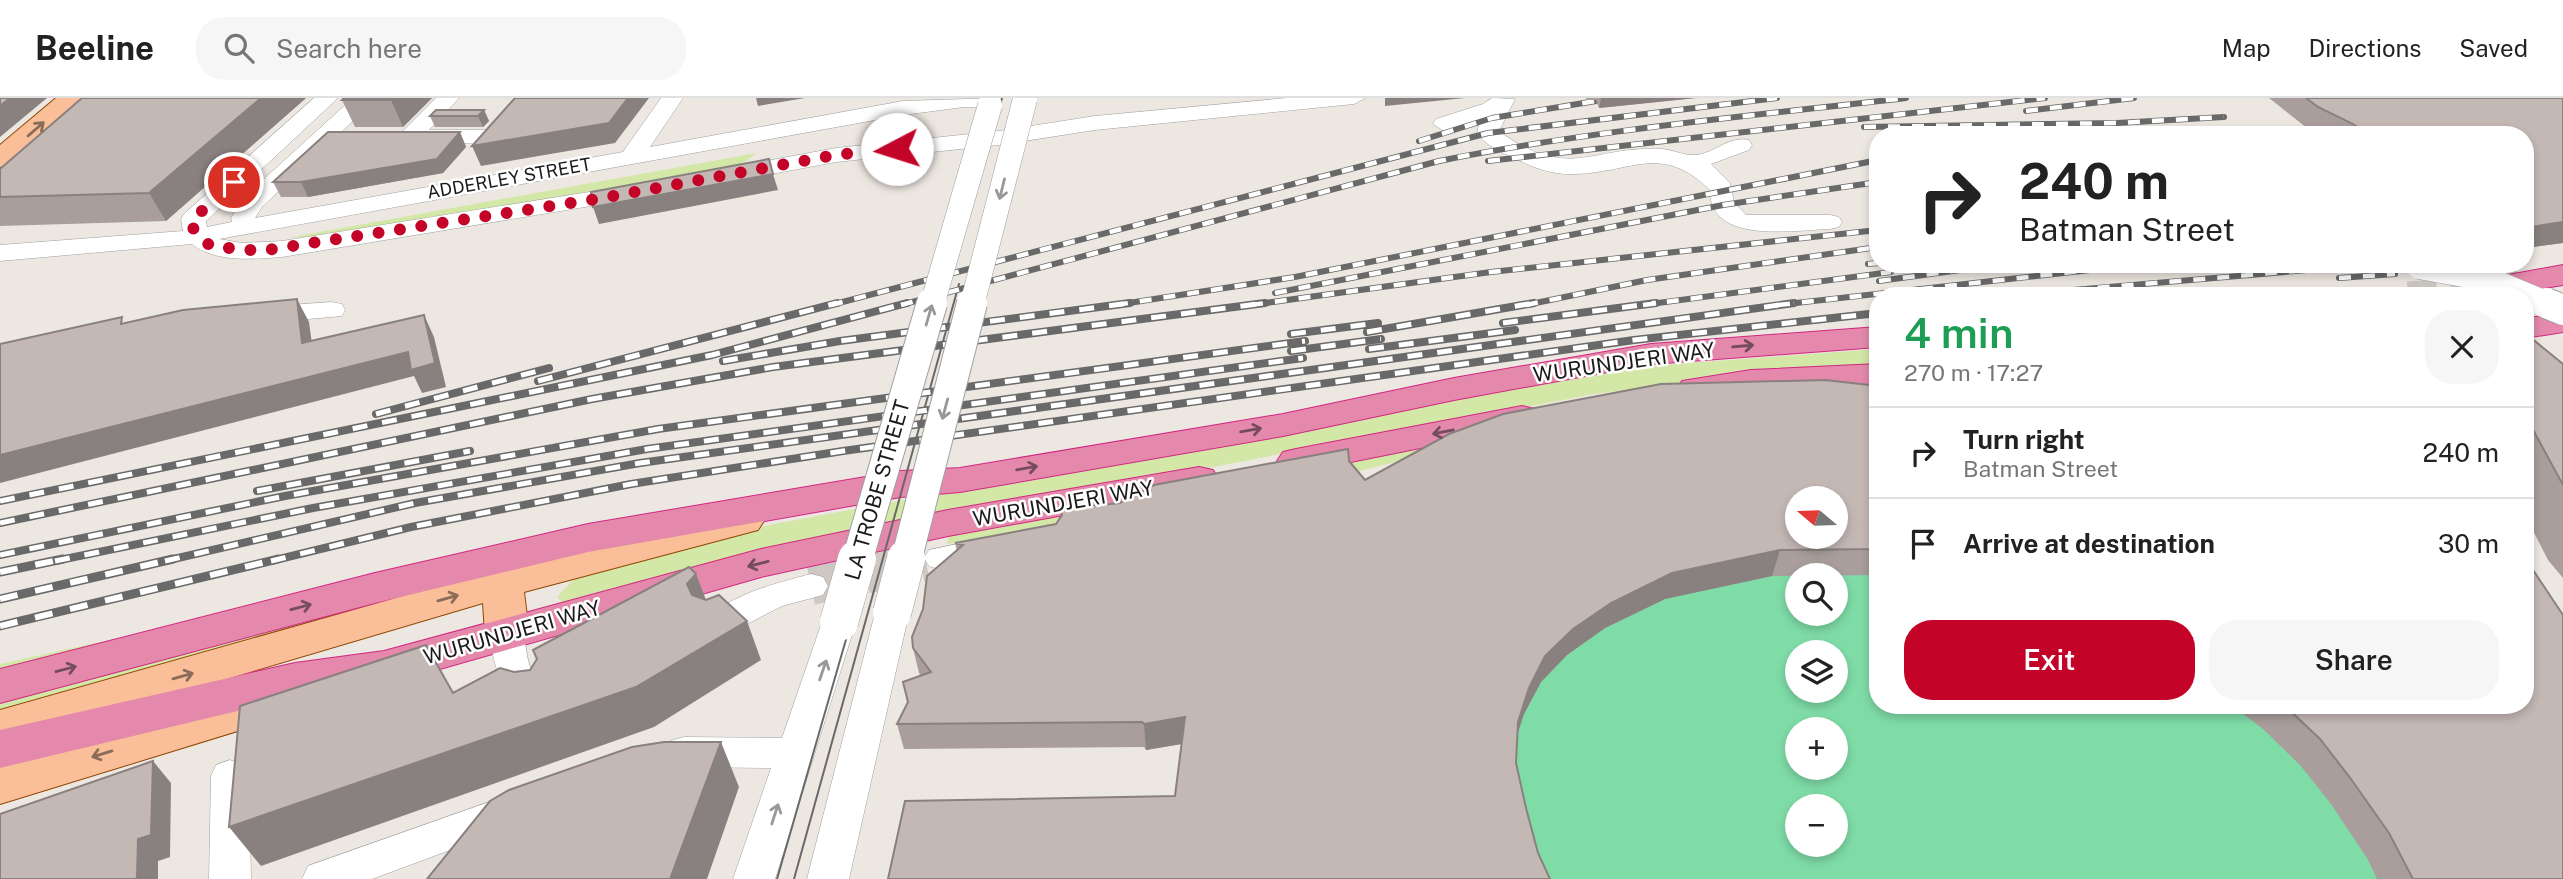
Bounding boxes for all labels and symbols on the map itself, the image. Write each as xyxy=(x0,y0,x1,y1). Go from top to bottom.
position arrow xyxy=(860,112,934,186)
one-way arrow xyxy=(27,121,45,137)
pin xyxy=(204,152,264,212)
street label: ADDERLEY STREET xyxy=(425,153,593,203)
one-way arrow xyxy=(995,177,1008,200)
one-way arrow xyxy=(923,305,936,327)
street label: WURUNDJERI WAY xyxy=(1532,337,1717,387)
one-way arrow xyxy=(1732,339,1754,352)
street label: LA TROBE STREET xyxy=(839,397,915,583)
one-way arrow xyxy=(938,397,951,420)
one-way arrow xyxy=(1239,423,1262,436)
one-way arrow xyxy=(1432,425,1455,439)
one-way arrow xyxy=(1015,461,1038,474)
street label: WURUNDJERI WAY xyxy=(971,475,1156,531)
north arrow xyxy=(1785,486,1848,550)
one-way arrow xyxy=(747,558,770,571)
one-way arrow xyxy=(437,591,459,604)
street label: WURUNDJERI WAY xyxy=(421,595,604,669)
one-way arrow xyxy=(289,600,311,613)
one-way arrow xyxy=(818,659,830,681)
one-way arrow xyxy=(54,662,77,675)
one-way arrow xyxy=(172,668,194,681)
one-way arrow xyxy=(92,749,114,762)
one-way arrow xyxy=(769,803,782,825)

